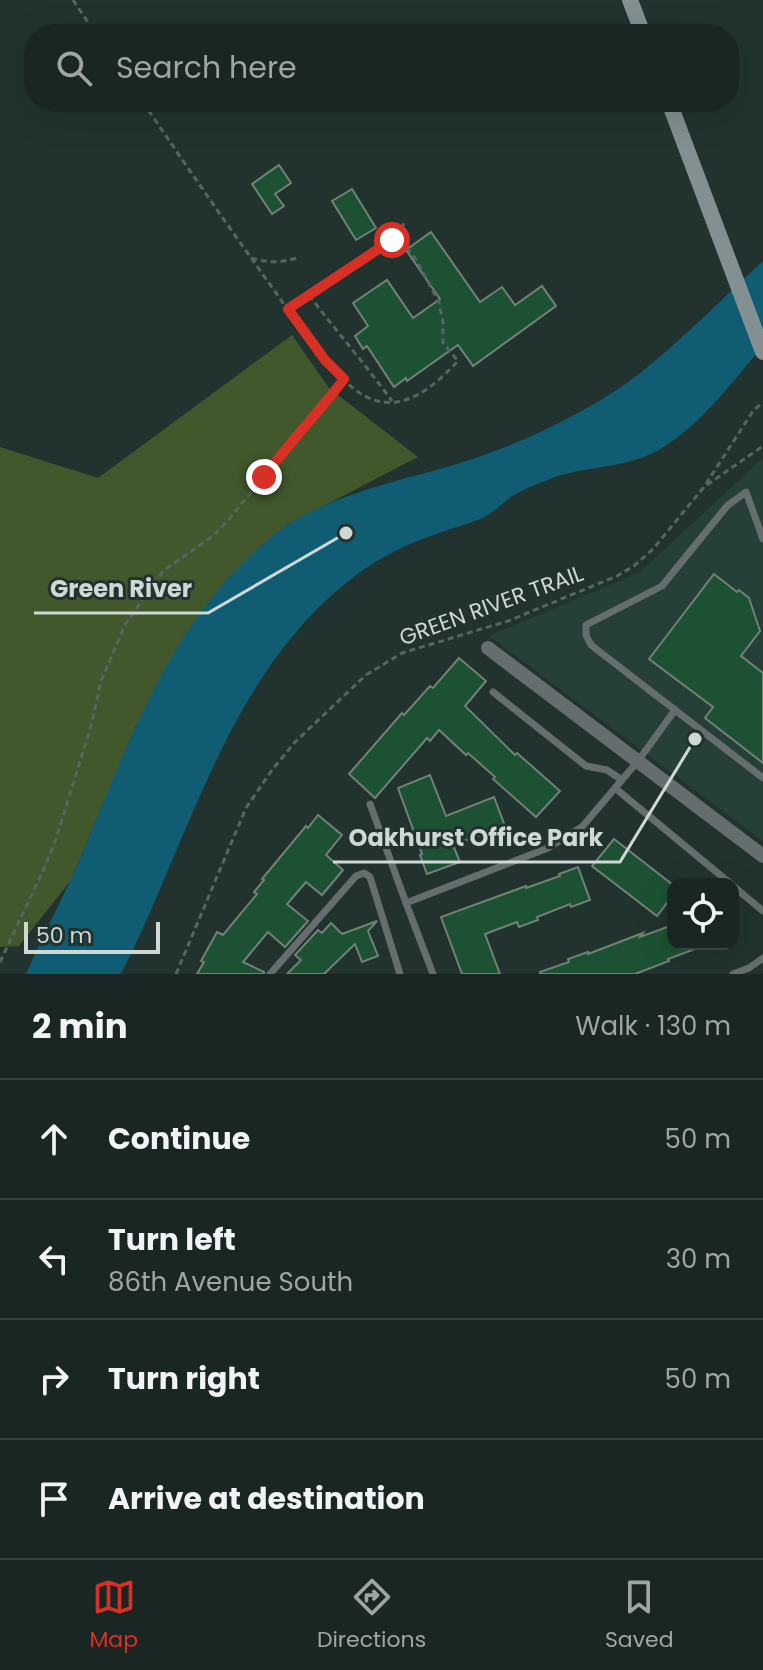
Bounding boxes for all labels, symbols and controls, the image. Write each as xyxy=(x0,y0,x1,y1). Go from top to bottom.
search box xyxy=(24,24,739,112)
icon: search xyxy=(52,46,96,90)
text: Search here xyxy=(116,46,297,89)
route start xyxy=(374,222,410,258)
route end xyxy=(246,459,282,495)
street label: GREEN RIVER TRAIL xyxy=(395,558,588,653)
callout: Green River xyxy=(34,565,208,613)
text: Green River xyxy=(50,572,192,605)
callout: Oakhurst Office Park xyxy=(333,814,620,862)
text: Oakhurst Office Park xyxy=(349,821,604,854)
map controls xyxy=(667,878,739,950)
button: locate xyxy=(667,878,739,950)
scale bar xyxy=(24,918,160,954)
text: 50 m xyxy=(36,920,92,951)
text: 2 min xyxy=(32,1002,128,1050)
text: Walk · 130 m xyxy=(575,1008,731,1044)
icon: ahead xyxy=(32,1117,76,1161)
text: Continue xyxy=(108,1117,250,1160)
text: 50 m xyxy=(665,1121,731,1157)
text: Turn left xyxy=(108,1218,236,1261)
icon: left xyxy=(32,1237,76,1281)
text: 30 m xyxy=(666,1241,731,1277)
text: 86th Avenue South xyxy=(108,1264,353,1300)
icon: right xyxy=(32,1357,76,1401)
text: Turn right xyxy=(108,1357,260,1400)
text: 50 m xyxy=(665,1361,731,1397)
icon: arrive xyxy=(32,1477,76,1521)
text: Arrive at destination xyxy=(108,1477,425,1520)
tab: Map xyxy=(89,1575,138,1656)
tab: Directions xyxy=(317,1575,426,1656)
tab: Saved xyxy=(605,1575,674,1656)

